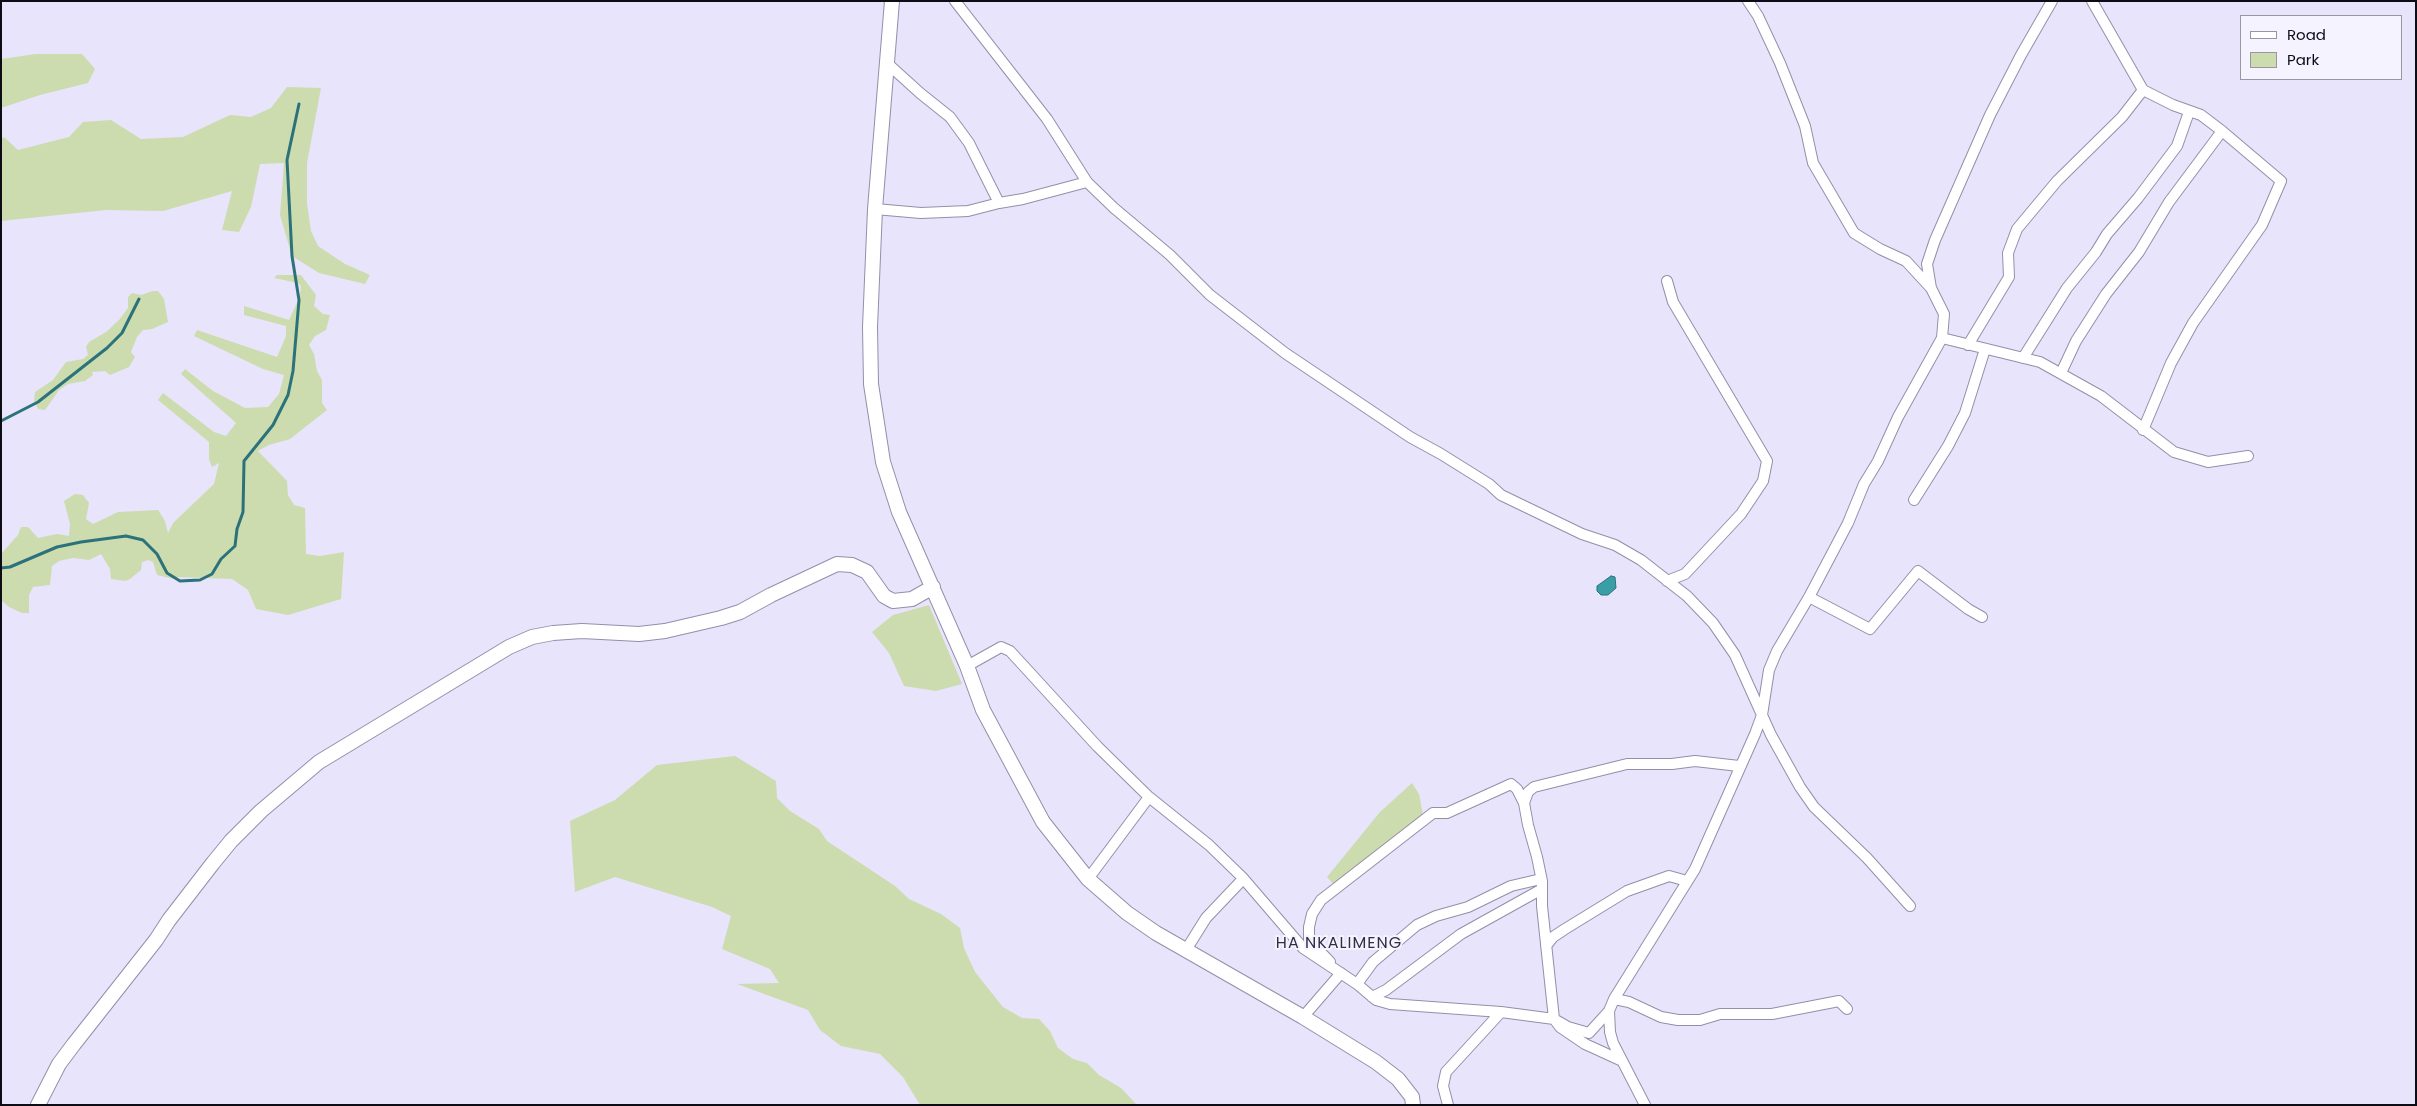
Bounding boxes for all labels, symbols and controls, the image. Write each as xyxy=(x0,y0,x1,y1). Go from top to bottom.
legend xyxy=(2240,15,2402,80)
text: Road xyxy=(2287,24,2326,45)
text: Park xyxy=(2287,49,2319,70)
district label: HA NKALIMENG xyxy=(1274,934,1404,954)

